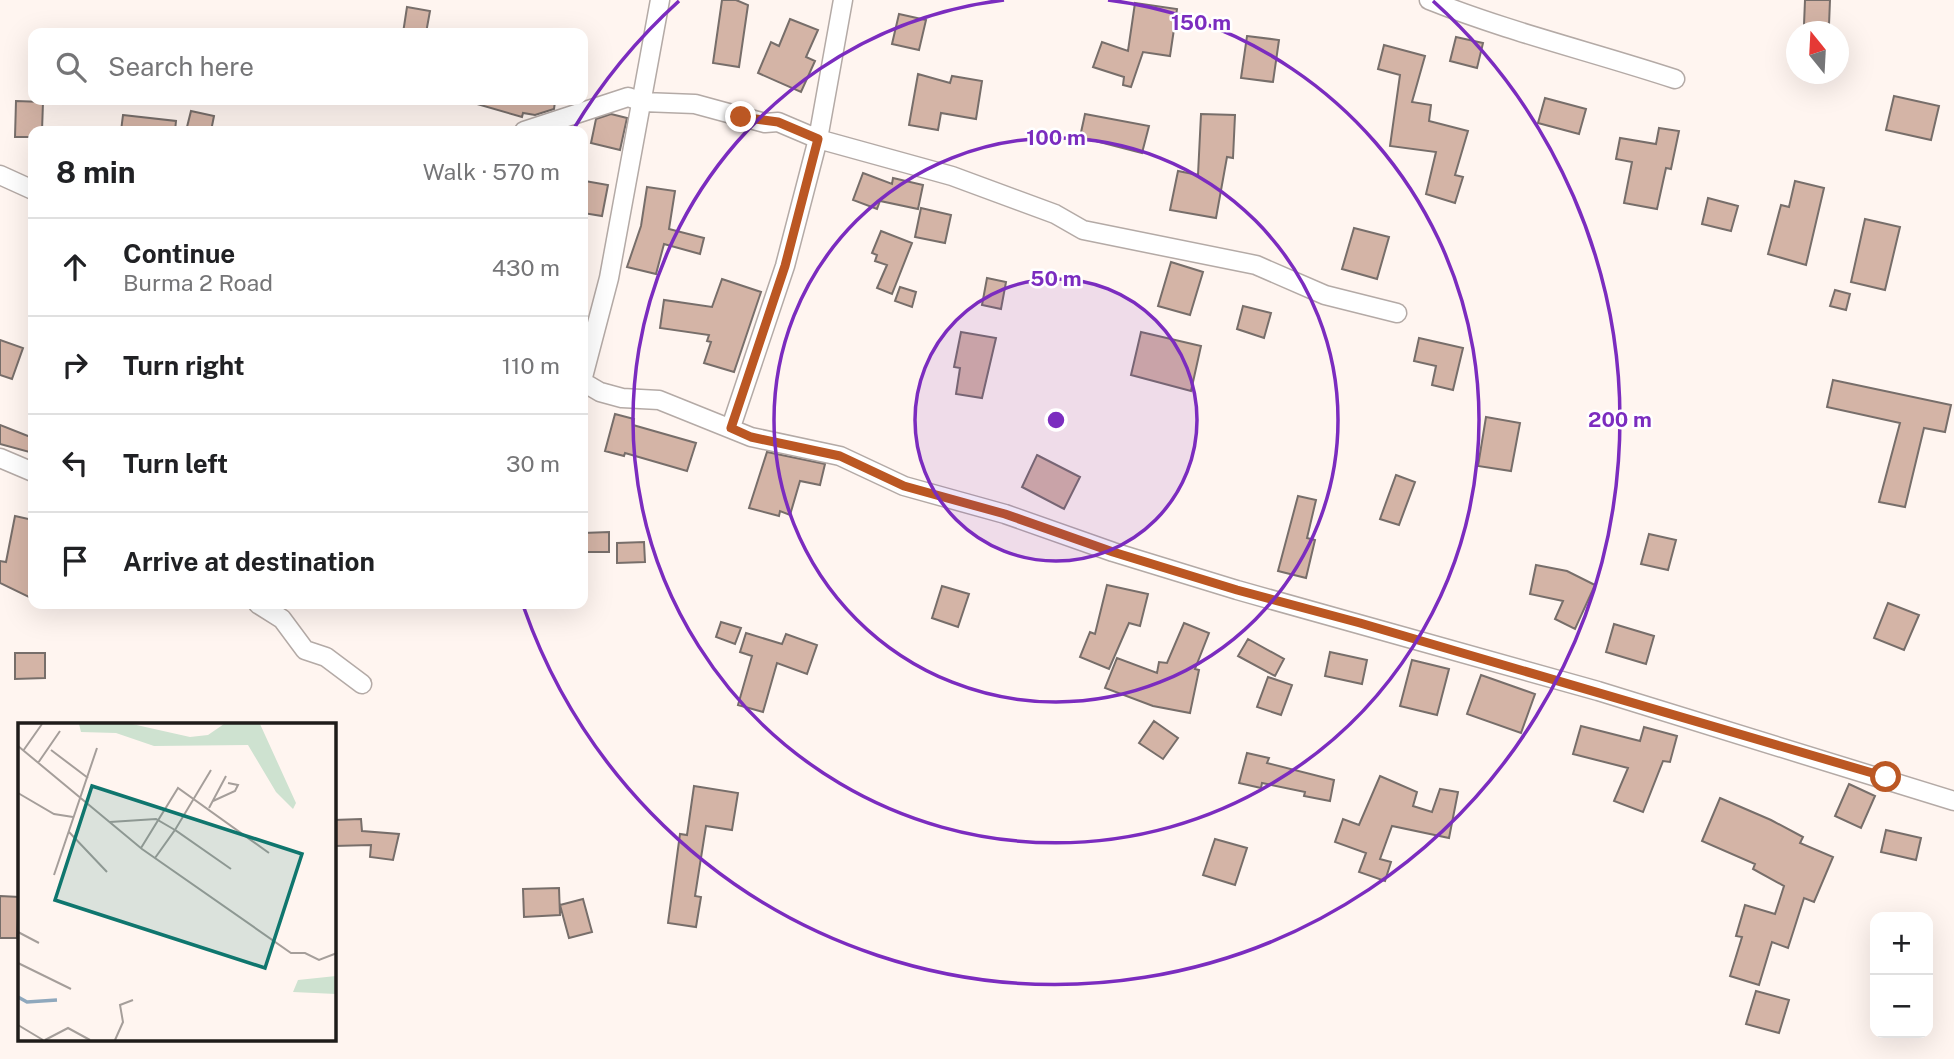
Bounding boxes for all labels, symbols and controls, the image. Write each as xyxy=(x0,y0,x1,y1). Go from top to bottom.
text: 150 m xyxy=(1171,10,1231,35)
north arrow xyxy=(1786,21,1849,84)
search box xyxy=(28,28,588,105)
icon: search xyxy=(52,48,90,86)
text: Search here xyxy=(108,51,254,82)
route end xyxy=(725,101,756,132)
text: 100 m xyxy=(1026,125,1086,150)
text: 8 min xyxy=(56,154,136,190)
text: Walk · 570 m xyxy=(423,158,560,185)
text: Continue xyxy=(123,238,235,269)
icon: ahead xyxy=(56,248,94,286)
text: 430 m xyxy=(492,254,560,281)
text: 50 m xyxy=(1030,266,1082,291)
text: Burma 2 Road xyxy=(123,269,273,296)
icon: right xyxy=(56,346,94,384)
text: Turn right xyxy=(123,350,245,381)
text: 110 m xyxy=(502,352,560,379)
text: 200 m xyxy=(1588,407,1652,432)
centre of rings xyxy=(1044,408,1068,432)
icon: left xyxy=(56,444,94,482)
text: Turn left xyxy=(123,448,228,479)
text: 30 m xyxy=(506,450,560,477)
icon: arrive xyxy=(56,542,94,580)
text: Arrive at destination xyxy=(123,546,375,577)
inset map xyxy=(18,723,336,1042)
route start xyxy=(1870,761,1901,792)
map controls xyxy=(1870,912,1933,1038)
button: + xyxy=(1870,912,1933,975)
button: − xyxy=(1870,975,1933,1038)

